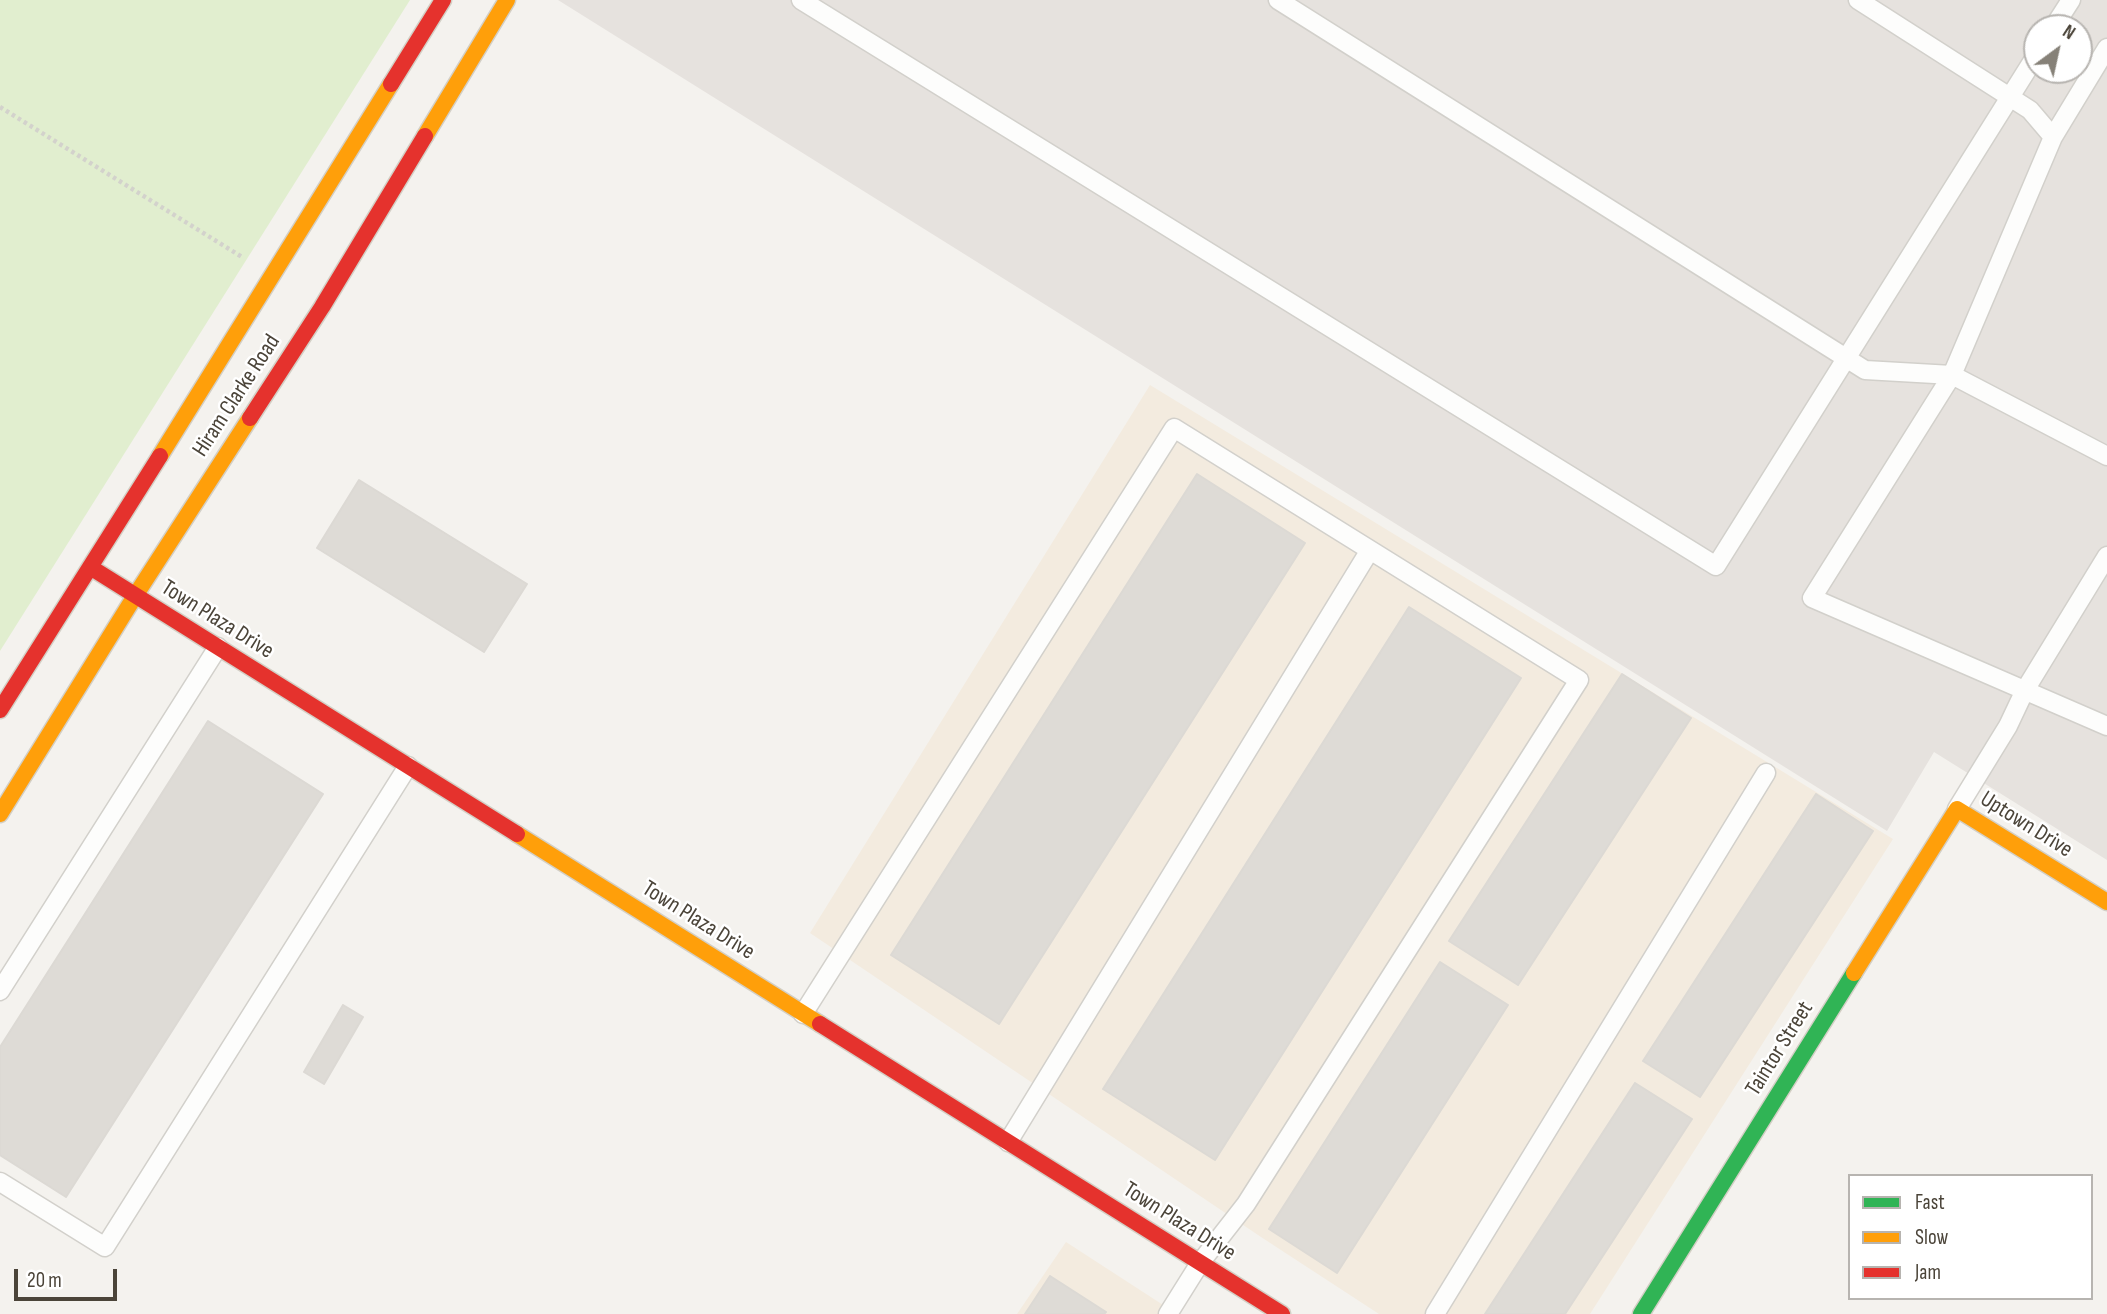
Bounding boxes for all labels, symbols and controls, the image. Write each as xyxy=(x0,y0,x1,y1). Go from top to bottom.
north arrow xyxy=(2023,14,2093,84)
text: N xyxy=(2058,20,2079,45)
street label: Hiram Clarke Road xyxy=(187,330,287,462)
street label: Town Plaza Drive xyxy=(156,575,278,665)
street label: Uptown Drive xyxy=(1975,786,2077,864)
street label: Town Plaza Drive xyxy=(637,876,759,966)
street label: Taintor Street xyxy=(1740,997,1820,1101)
legend xyxy=(1848,1174,2093,1300)
street label: Town Plaza Drive xyxy=(1118,1177,1240,1267)
text: Fast xyxy=(1915,1190,1945,1215)
text: Slow xyxy=(1915,1225,1948,1250)
scale bar xyxy=(18,1254,121,1298)
text: Jam xyxy=(1915,1260,1941,1285)
text: 20 m xyxy=(27,1268,62,1293)

